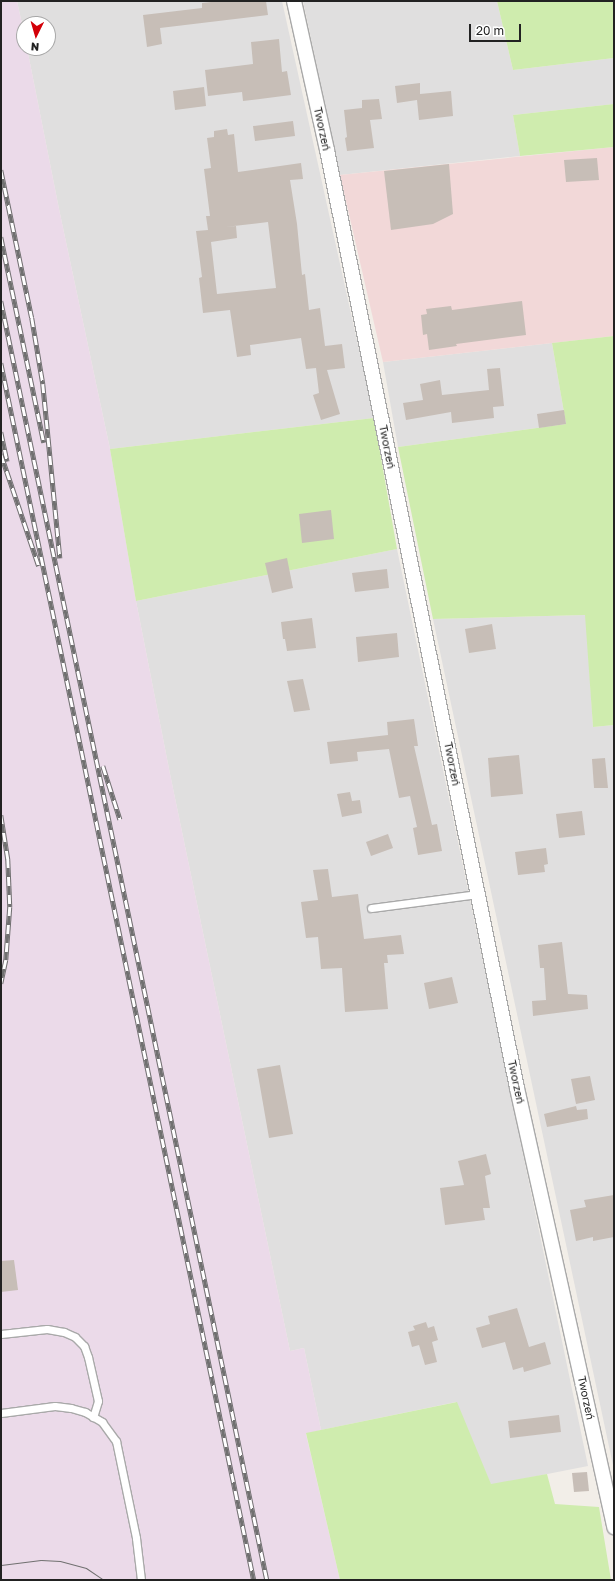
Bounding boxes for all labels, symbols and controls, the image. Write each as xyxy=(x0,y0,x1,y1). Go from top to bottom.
north arrow xyxy=(16,16,56,56)
scale bar xyxy=(471,16,523,42)
text: 20 m xyxy=(476,23,504,38)
text: N xyxy=(30,41,40,54)
street label: Tworzeń xyxy=(311,106,333,152)
street label: Tworzeń xyxy=(376,424,398,470)
street label: Tworzeń xyxy=(441,741,463,787)
street label: Tworzeń xyxy=(505,1059,527,1105)
street label: Tworzeń xyxy=(575,1375,597,1421)

